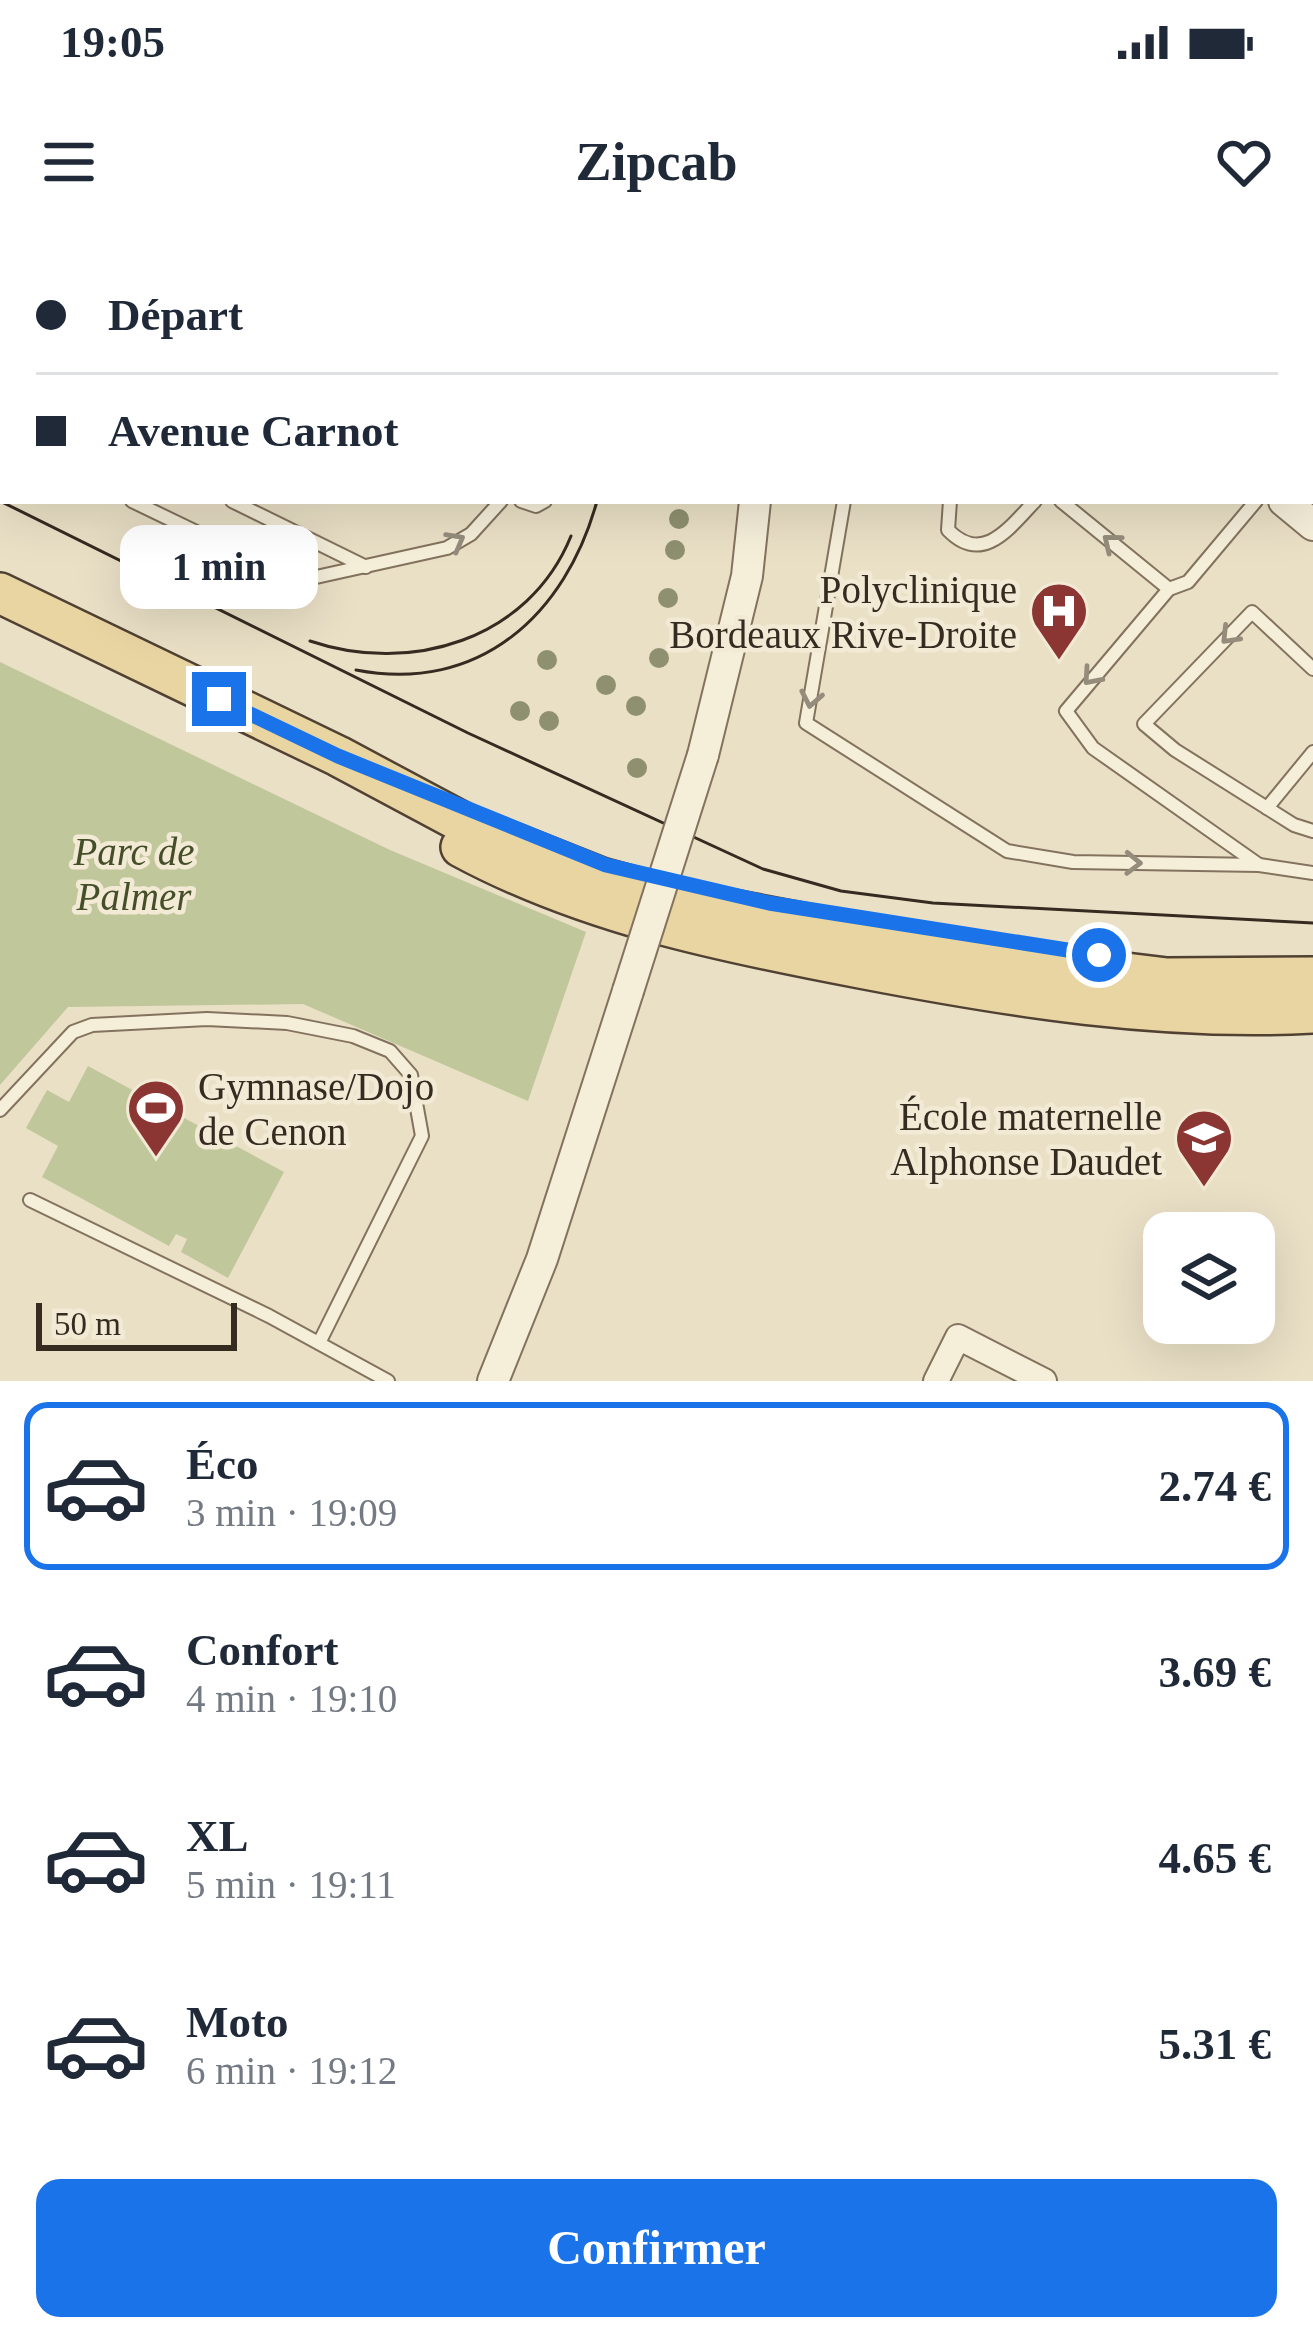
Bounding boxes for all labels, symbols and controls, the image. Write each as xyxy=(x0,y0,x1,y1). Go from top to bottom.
text: 19:05 xyxy=(60,17,165,67)
icon: menu xyxy=(36,129,102,195)
icon: heart xyxy=(1211,129,1277,195)
text: Zipcab xyxy=(575,132,738,192)
text: Départ xyxy=(108,290,243,340)
text: Avenue Carnot xyxy=(108,406,398,456)
callout: 1 min xyxy=(120,525,318,609)
one-way arrow xyxy=(443,532,465,555)
one-way arrow xyxy=(1103,535,1125,556)
text: 1 min xyxy=(172,545,266,588)
place label: Polyclinique Bordeaux Rive-Droite xyxy=(669,568,1017,656)
hospital icon: Polyclinique Bordeaux Rive-Droite xyxy=(1028,580,1090,662)
one-way arrow xyxy=(1221,622,1243,644)
one-way arrow xyxy=(1084,663,1105,685)
route end xyxy=(192,672,246,726)
one-way arrow xyxy=(799,689,825,709)
park label: Parc de Palmer xyxy=(73,830,194,918)
one-way arrow xyxy=(1124,850,1143,876)
route start xyxy=(1072,928,1126,982)
place label: Gymnase/Dojo de Cenon xyxy=(198,1065,434,1153)
sports icon: Gymnase/Dojo de Cenon xyxy=(125,1077,187,1159)
place label: École maternelle Alphonse Daudet xyxy=(890,1095,1162,1184)
school or university icon: École maternelle Alphonse Daudet xyxy=(1173,1107,1235,1189)
map controls xyxy=(1143,1212,1275,1344)
button: layers xyxy=(1143,1212,1275,1344)
scale bar xyxy=(36,1297,237,1350)
text: 50 m xyxy=(54,1306,121,1342)
icon: car xyxy=(42,1432,150,1540)
text: Éco xyxy=(186,1439,259,1489)
text: 2.74 € xyxy=(1159,1461,1271,1511)
text: 3 min · 19:09 xyxy=(186,1491,397,1534)
icon: car xyxy=(42,1618,150,1726)
text: Confort xyxy=(186,1625,338,1675)
text: 3.69 € xyxy=(1159,1647,1271,1697)
text: 4 min · 19:10 xyxy=(186,1677,397,1720)
icon: car xyxy=(42,1804,150,1912)
text: XL xyxy=(186,1811,249,1861)
text: 4.65 € xyxy=(1159,1833,1271,1883)
text: 5 min · 19:11 xyxy=(186,1863,396,1906)
icon: car xyxy=(42,1990,150,2098)
text: Moto xyxy=(186,1997,288,2047)
text: 5.31 € xyxy=(1159,2019,1271,2069)
text: 6 min · 19:12 xyxy=(186,2049,397,2092)
button: Confirmer xyxy=(36,2179,1277,2317)

